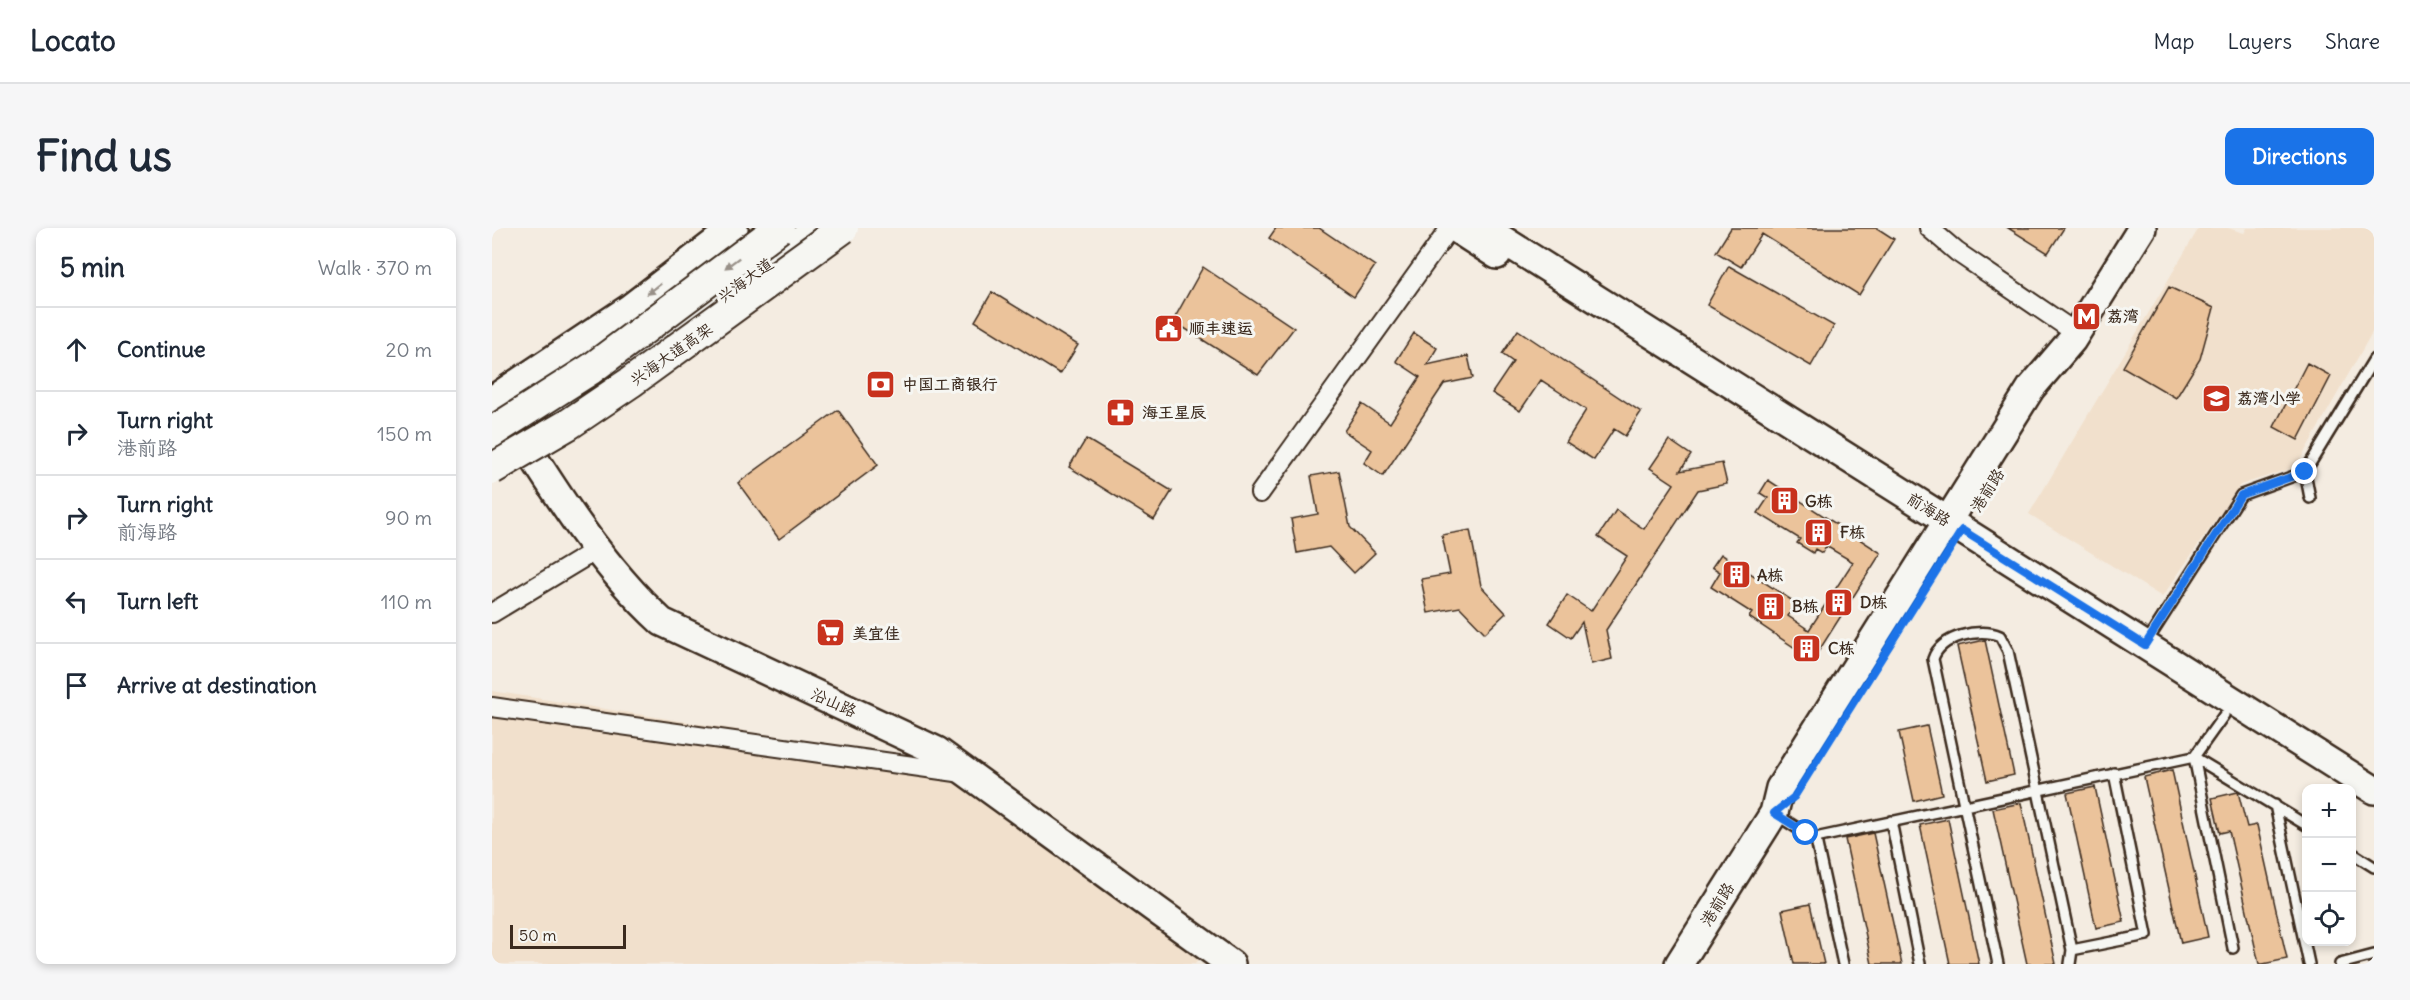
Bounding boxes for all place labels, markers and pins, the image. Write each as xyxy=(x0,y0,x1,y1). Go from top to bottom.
metro station icon: 荔湾 xyxy=(2070,300,2102,332)
place label: 荔湾 xyxy=(2107,306,2139,326)
public building icon: 顺丰速运 xyxy=(1152,312,1184,344)
place label: 顺丰速运 xyxy=(1189,318,1253,338)
bank icon: 中国工商银行 xyxy=(865,368,897,400)
place label: 中国工商银行 xyxy=(902,374,998,394)
school or university icon: 荔湾小学 xyxy=(2200,382,2232,414)
place label: 荔湾小学 xyxy=(2237,388,2301,408)
pharmacy icon: 海王星辰 xyxy=(1105,396,1137,428)
place label: 海王星辰 xyxy=(1142,402,1207,422)
building icon: G栋 xyxy=(1768,485,1800,517)
place label: G栋 xyxy=(1805,491,1833,511)
building icon: F栋 xyxy=(1803,516,1835,548)
place label: F栋 xyxy=(1840,522,1865,542)
building icon: A栋 xyxy=(1720,559,1752,591)
place label: A栋 xyxy=(1757,565,1783,585)
building icon: D栋 xyxy=(1823,586,1855,618)
building icon: B栋 xyxy=(1755,590,1787,622)
place label: D栋 xyxy=(1860,592,1887,612)
place label: B栋 xyxy=(1792,596,1818,616)
supermarket icon: 美宜佳 xyxy=(815,617,847,649)
place label: 美宜佳 xyxy=(852,623,900,643)
building icon: C栋 xyxy=(1791,632,1823,664)
place label: C栋 xyxy=(1828,638,1855,658)

